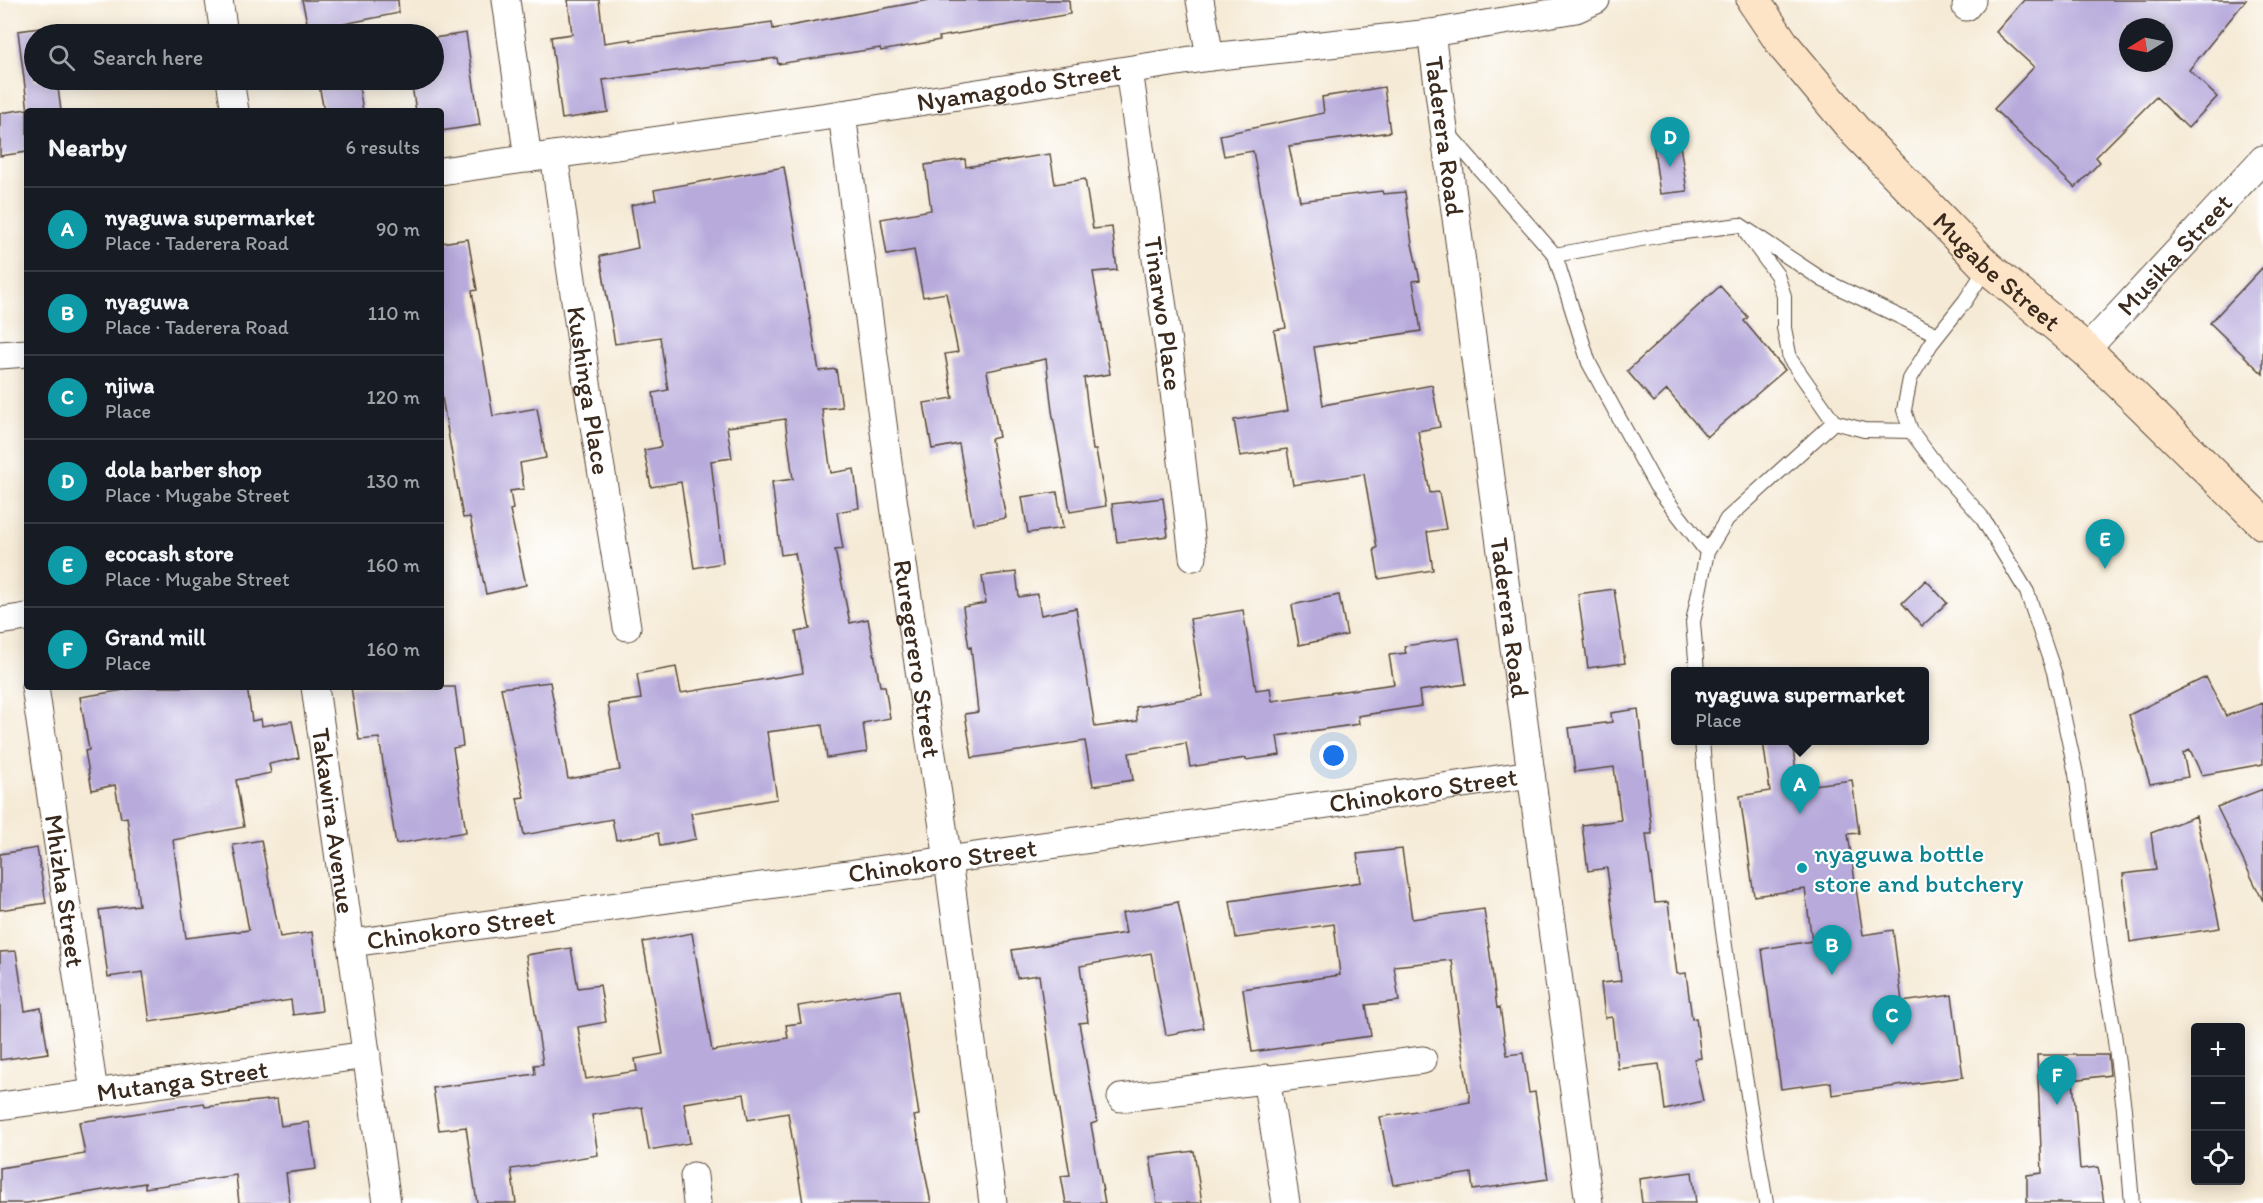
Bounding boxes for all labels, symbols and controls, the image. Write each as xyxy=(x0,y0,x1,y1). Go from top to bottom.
north arrow xyxy=(2119,18,2173,72)
search box xyxy=(24,24,444,90)
icon: search xyxy=(45,41,78,74)
text: Search here xyxy=(93,44,203,71)
street label: Taderera Road xyxy=(1418,54,1472,219)
street label: Nyamagodo Street xyxy=(914,55,1124,118)
pin: D xyxy=(1650,118,1690,167)
text: Nearby xyxy=(48,131,127,163)
text: 6 results xyxy=(346,135,420,159)
street label: Musika Street xyxy=(2110,187,2239,322)
text: nyaguwa supermarket xyxy=(105,204,314,231)
street label: Mugabe Street xyxy=(1926,205,2067,338)
text: A xyxy=(61,217,74,241)
text: 90 m xyxy=(376,217,420,241)
text: Place · Taderera Road xyxy=(105,231,289,255)
street label: Tinarwo Place xyxy=(1137,234,1190,392)
text: nyaguwa xyxy=(105,288,189,315)
text: B xyxy=(61,301,74,325)
text: 110 m xyxy=(368,301,420,325)
street label: Kushinga Place xyxy=(560,304,618,477)
text: Place · Taderera Road xyxy=(105,315,289,339)
text: njiwa xyxy=(105,372,154,399)
text: C xyxy=(61,385,74,409)
text: 120 m xyxy=(367,385,420,409)
text: Place xyxy=(105,399,151,423)
text: dola barber shop xyxy=(105,456,262,483)
text: D xyxy=(61,469,74,493)
text: 130 m xyxy=(366,469,420,493)
text: Place · Mugabe Street xyxy=(105,483,290,507)
pin: E xyxy=(2086,520,2124,569)
street label: Taderera Road xyxy=(1483,536,1537,700)
text: ecocash store xyxy=(105,540,234,567)
text: E xyxy=(62,553,73,577)
text: 160 m xyxy=(367,553,420,577)
street label: Ruregerero Street xyxy=(887,557,948,760)
text: Place · Mugabe Street xyxy=(105,567,290,591)
text: Grand mill xyxy=(105,624,206,651)
text: F xyxy=(62,637,73,661)
text: 160 m xyxy=(367,637,420,661)
text: Place xyxy=(105,651,151,675)
popup xyxy=(1671,667,1929,745)
text: nyaguwa supermarket xyxy=(1695,681,1905,708)
text: Place xyxy=(1695,708,1741,732)
street label: Takawira Avenue xyxy=(305,726,362,916)
your location xyxy=(1319,741,1348,770)
street label: Chinokoro Street xyxy=(1327,760,1520,820)
pin: A xyxy=(1780,764,1820,814)
street label: Mhizha Street xyxy=(38,812,92,970)
street label: Chinokoro Street xyxy=(846,831,1039,890)
place label: nyaguwa bottle store and butchery xyxy=(1814,837,2023,899)
marker: nyaguwa bottle store and butchery xyxy=(1795,861,1809,875)
street label: Chinokoro Street xyxy=(365,899,557,957)
pin: B xyxy=(1812,926,1852,975)
pin: C xyxy=(1872,996,1912,1045)
map controls xyxy=(2191,1023,2245,1185)
button: + xyxy=(2191,1023,2245,1077)
street label: Mutanga Street xyxy=(95,1053,270,1108)
pin: F xyxy=(2038,1056,2076,1105)
button: − xyxy=(2191,1077,2245,1131)
button: locate xyxy=(2191,1131,2245,1185)

